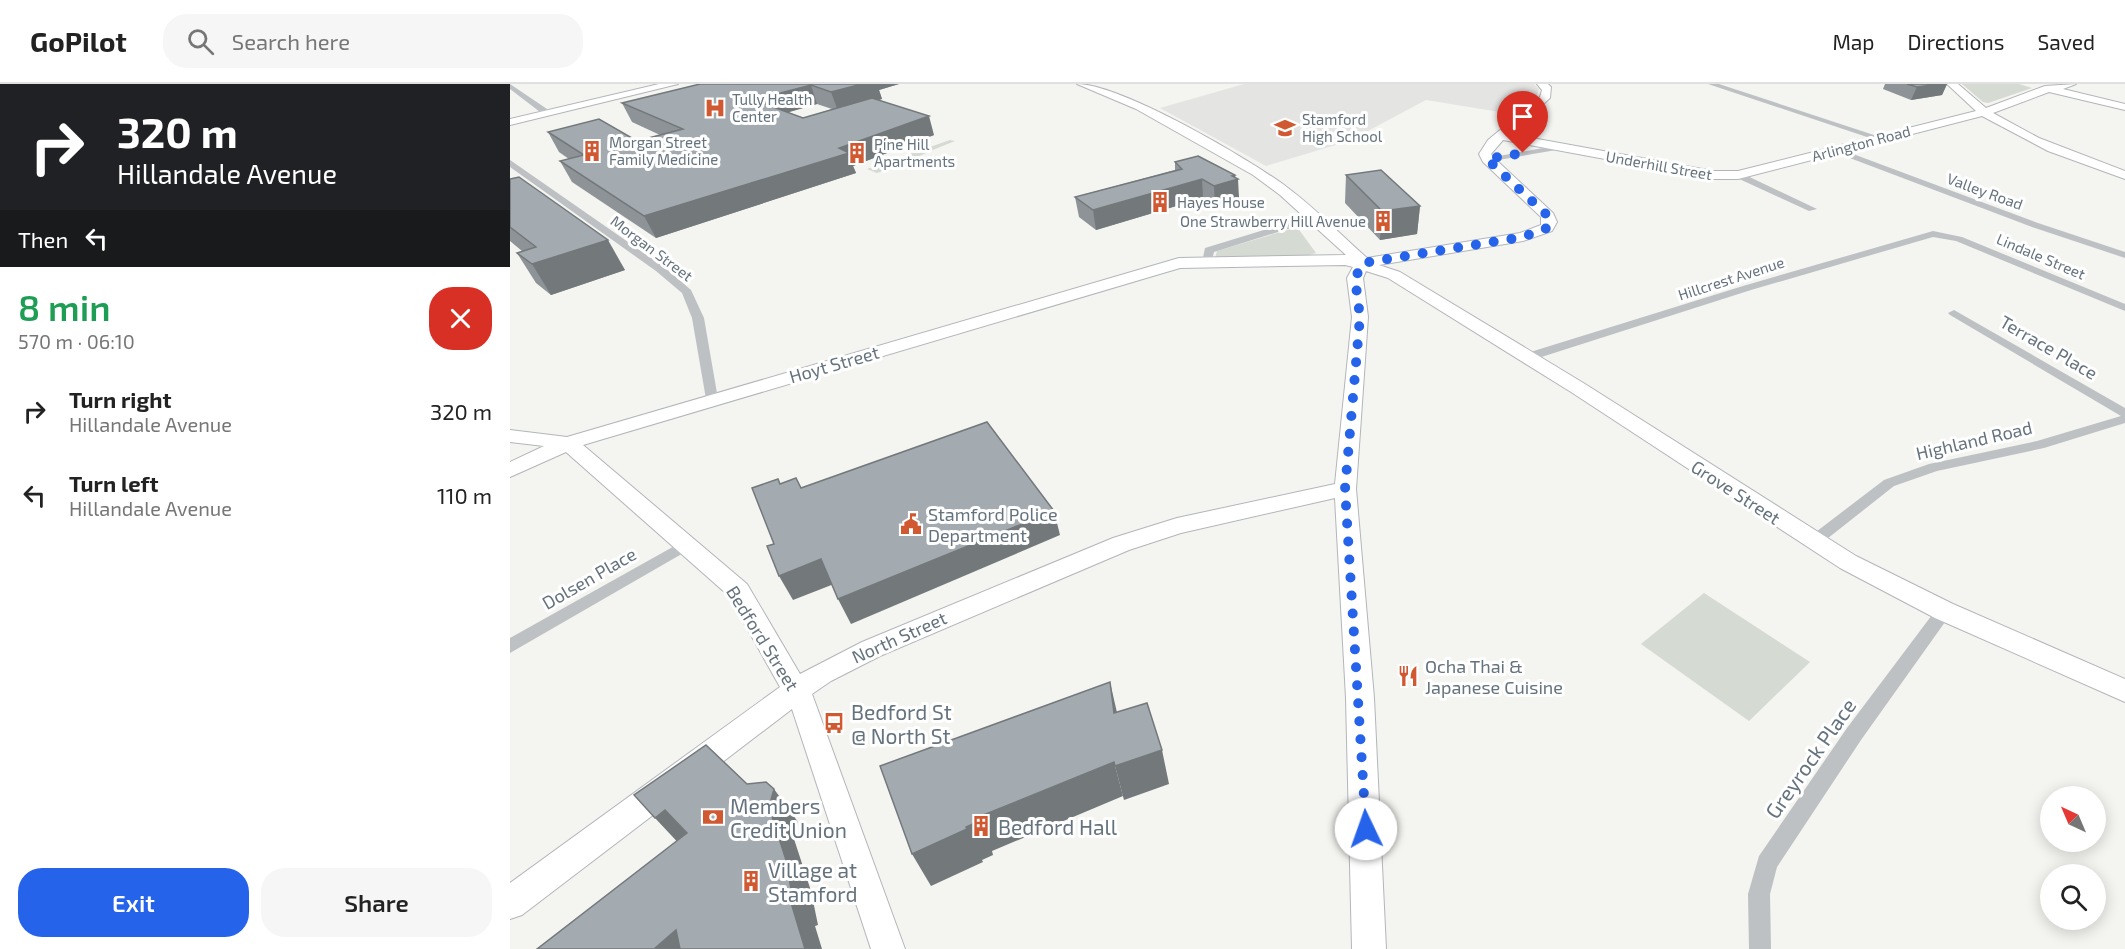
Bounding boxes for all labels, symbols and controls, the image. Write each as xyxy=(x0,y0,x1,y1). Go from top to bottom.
search box xyxy=(163,14,583,68)
text: GoPilot xyxy=(30,24,127,58)
icon: search xyxy=(184,25,217,58)
text: Search here xyxy=(232,28,350,54)
text: Map xyxy=(1832,29,1875,54)
text: Directions xyxy=(1908,29,2004,54)
text: Saved xyxy=(2037,29,2095,54)
place label: Tully Health Center xyxy=(732,90,813,125)
pin xyxy=(1497,91,1548,153)
hospital icon: Tully Health Center xyxy=(703,96,727,120)
icon: arrive xyxy=(1506,100,1539,133)
text: 320 m xyxy=(117,106,238,156)
icon: right xyxy=(18,108,96,186)
place label: Stamford High School xyxy=(1302,110,1383,145)
school or university icon: Stamford High School xyxy=(1273,116,1297,140)
street label: Arlington Road xyxy=(1810,121,1912,165)
place label: Morgan Street Family Medicine xyxy=(609,133,718,168)
place label: Pine Hill Apartments xyxy=(874,135,955,170)
building icon: Morgan Street Family Medicine xyxy=(580,139,604,163)
building icon: Pine Hill Apartments xyxy=(845,141,869,165)
street label: Underhill Street xyxy=(1605,147,1714,183)
text: Hillandale Avenue xyxy=(117,157,337,189)
street label: Valley Road xyxy=(1945,169,2025,213)
building icon: Hayes House xyxy=(1148,190,1172,214)
place label: Hayes House xyxy=(1177,193,1265,211)
building icon: One Strawberry Hill Avenue xyxy=(1371,209,1395,233)
street label: Morgan Street xyxy=(607,211,697,285)
place label: One Strawberry Hill Avenue xyxy=(1180,212,1366,230)
icon: left xyxy=(80,222,113,255)
text: Then xyxy=(18,226,68,252)
street label: Lindale Street xyxy=(1994,229,2088,283)
street label: Hillcrest Avenue xyxy=(1676,252,1786,304)
text: 8 min xyxy=(18,285,111,328)
button: close xyxy=(429,287,492,350)
street label: Terrace Place xyxy=(1996,310,2102,384)
text: 570 m · 06:10 xyxy=(18,329,135,353)
street label: Hoyt Street xyxy=(786,341,882,387)
text: Turn right xyxy=(69,386,171,412)
icon: right xyxy=(18,395,51,428)
text: 320 m xyxy=(430,398,492,424)
text: Hillandale Avenue xyxy=(69,412,232,436)
street label: Highland Road xyxy=(1914,416,2034,464)
street label: Grove Street xyxy=(1687,455,1785,529)
text: Turn left xyxy=(69,470,158,496)
icon: left xyxy=(18,479,51,512)
text: 110 m xyxy=(437,482,492,508)
text: Hillandale Avenue xyxy=(69,496,232,520)
place label: Stamford Police Department xyxy=(928,503,1058,546)
public building icon: Stamford Police Department xyxy=(899,512,923,536)
street label: Dolsen Place xyxy=(538,542,640,614)
street label: Bedford Street xyxy=(722,582,804,695)
street label: North Street xyxy=(848,606,950,668)
place label: Ocha Thai & Japanese Cuisine xyxy=(1425,655,1563,698)
restaurant icon: Ocha Thai & Japanese Cuisine xyxy=(1396,664,1420,688)
street label: Greyrock Place xyxy=(1759,693,1861,823)
place label: Bedford St @ North St xyxy=(851,699,952,748)
bus stop icon: Bedford St @ North St xyxy=(822,711,846,735)
north arrow xyxy=(2040,786,2106,852)
map controls xyxy=(2040,786,2106,930)
place label: Members Credit Union xyxy=(730,793,847,842)
position arrow xyxy=(1334,797,1398,861)
bank icon: Members Credit Union xyxy=(701,805,725,829)
building icon: Bedford Hall xyxy=(969,814,993,838)
place label: Bedford Hall xyxy=(998,814,1118,839)
place label: Village at Stamford xyxy=(768,857,858,906)
button: search xyxy=(2040,864,2106,930)
button: Exit xyxy=(18,868,249,937)
button: Share xyxy=(261,868,492,937)
building icon: Village at Stamford xyxy=(739,869,763,893)

